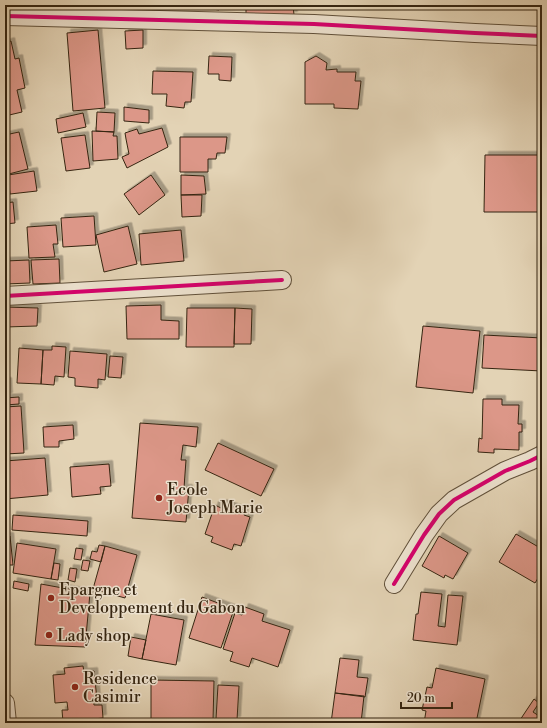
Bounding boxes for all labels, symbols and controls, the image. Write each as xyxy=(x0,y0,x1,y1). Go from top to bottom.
place label: Ecole Joseph Marie xyxy=(166,480,263,518)
marker: Ecole Joseph Marie xyxy=(154,493,164,503)
place label: Epargne et Developpement du Gabon xyxy=(59,580,246,618)
marker: Epargne et Developpement du Gabon xyxy=(46,593,56,603)
place label: Lady shop xyxy=(57,626,131,646)
marker: Lady shop xyxy=(44,630,54,640)
place label: Residence Casimir xyxy=(83,669,157,707)
marker: Residence Casimir xyxy=(70,682,80,692)
scale bar xyxy=(401,684,452,710)
text: 20 m xyxy=(407,691,435,706)

